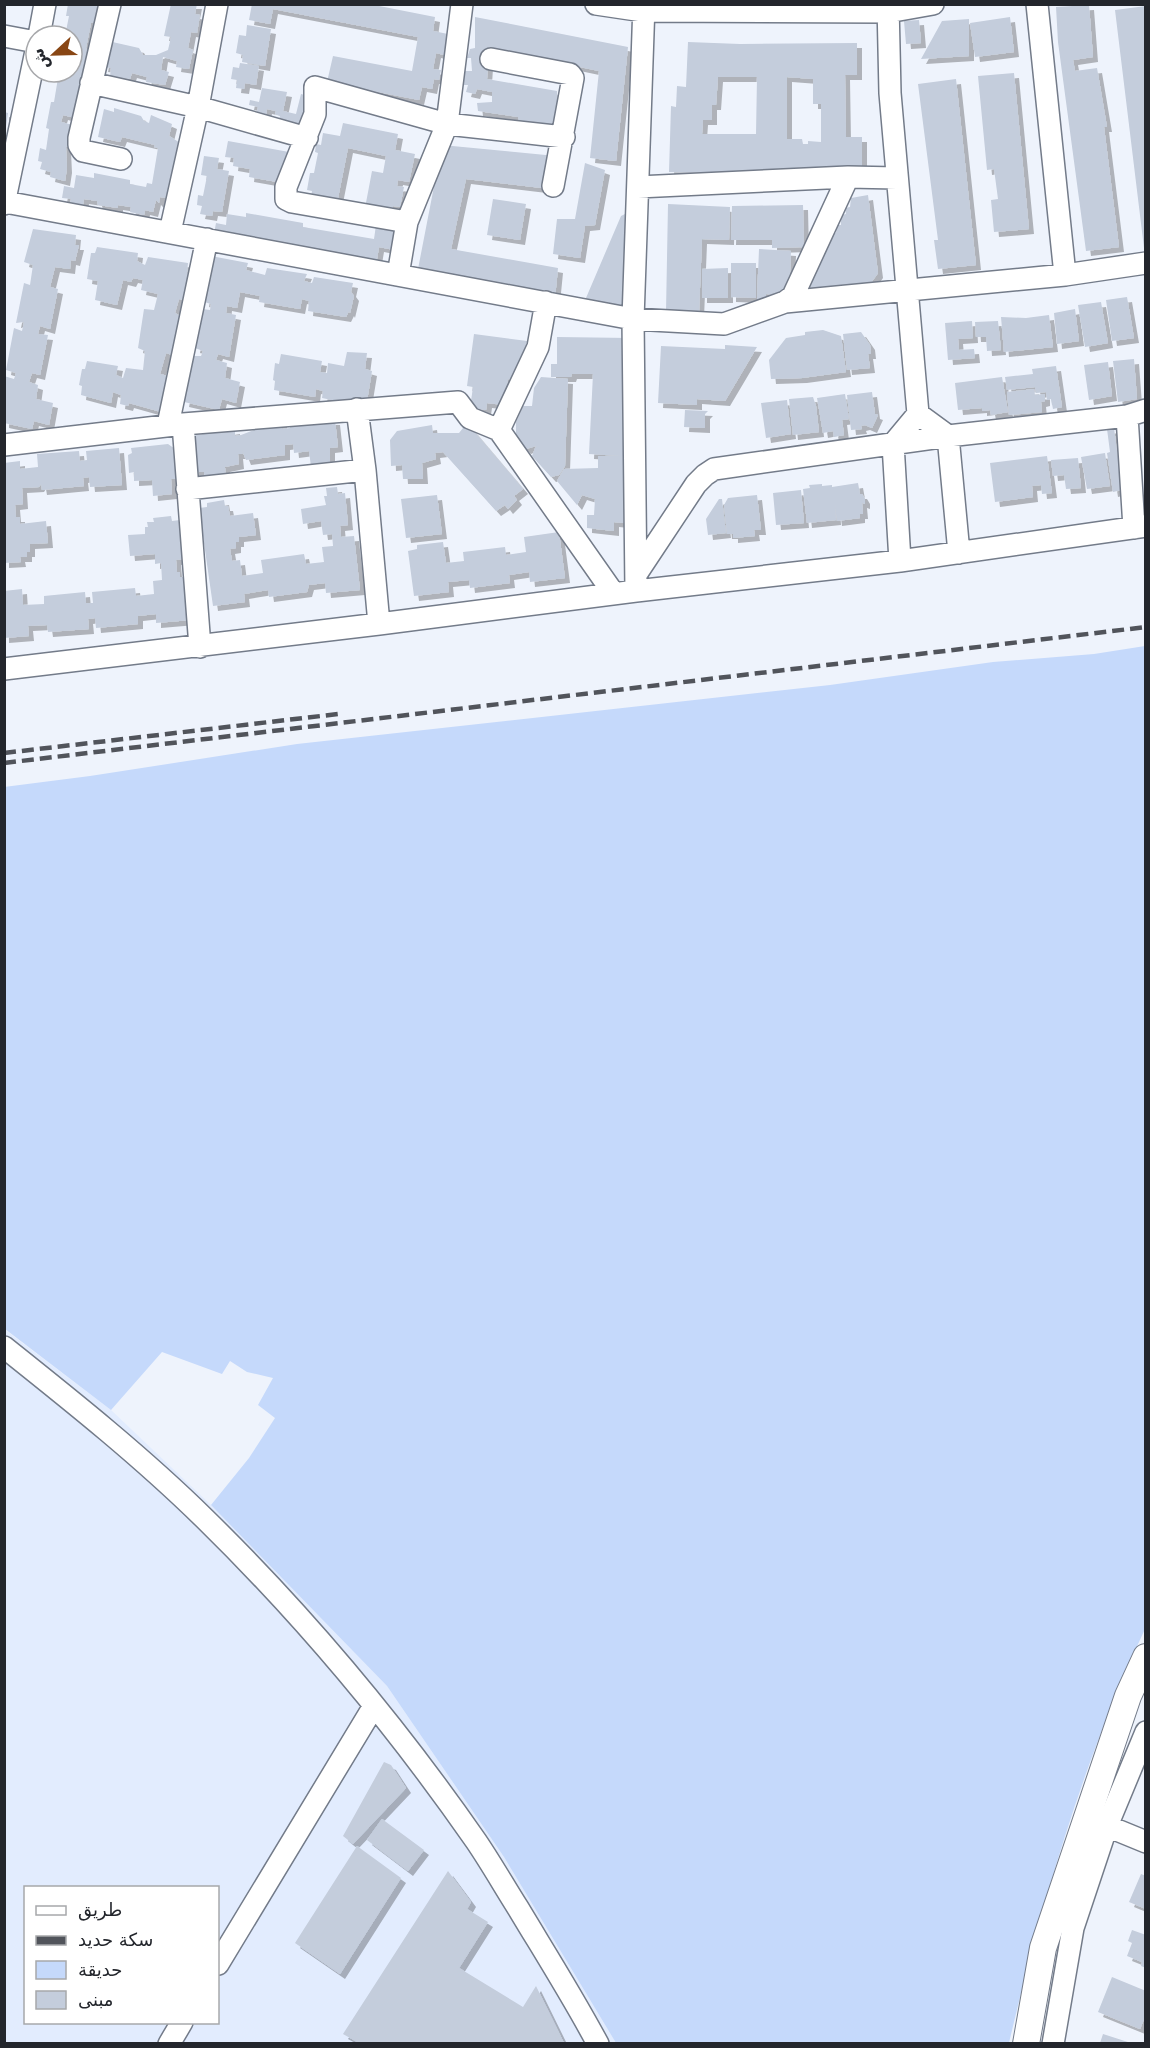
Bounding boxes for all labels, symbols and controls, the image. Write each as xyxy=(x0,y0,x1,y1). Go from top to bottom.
north arrow xyxy=(24,24,84,84)
text: ش xyxy=(28,46,53,73)
legend xyxy=(24,1886,219,2024)
text: طريق xyxy=(78,1899,122,1921)
text: سكة حديد xyxy=(78,1929,153,1950)
text: حديقة xyxy=(78,1959,122,1980)
text: مبنى xyxy=(78,1989,114,2010)

